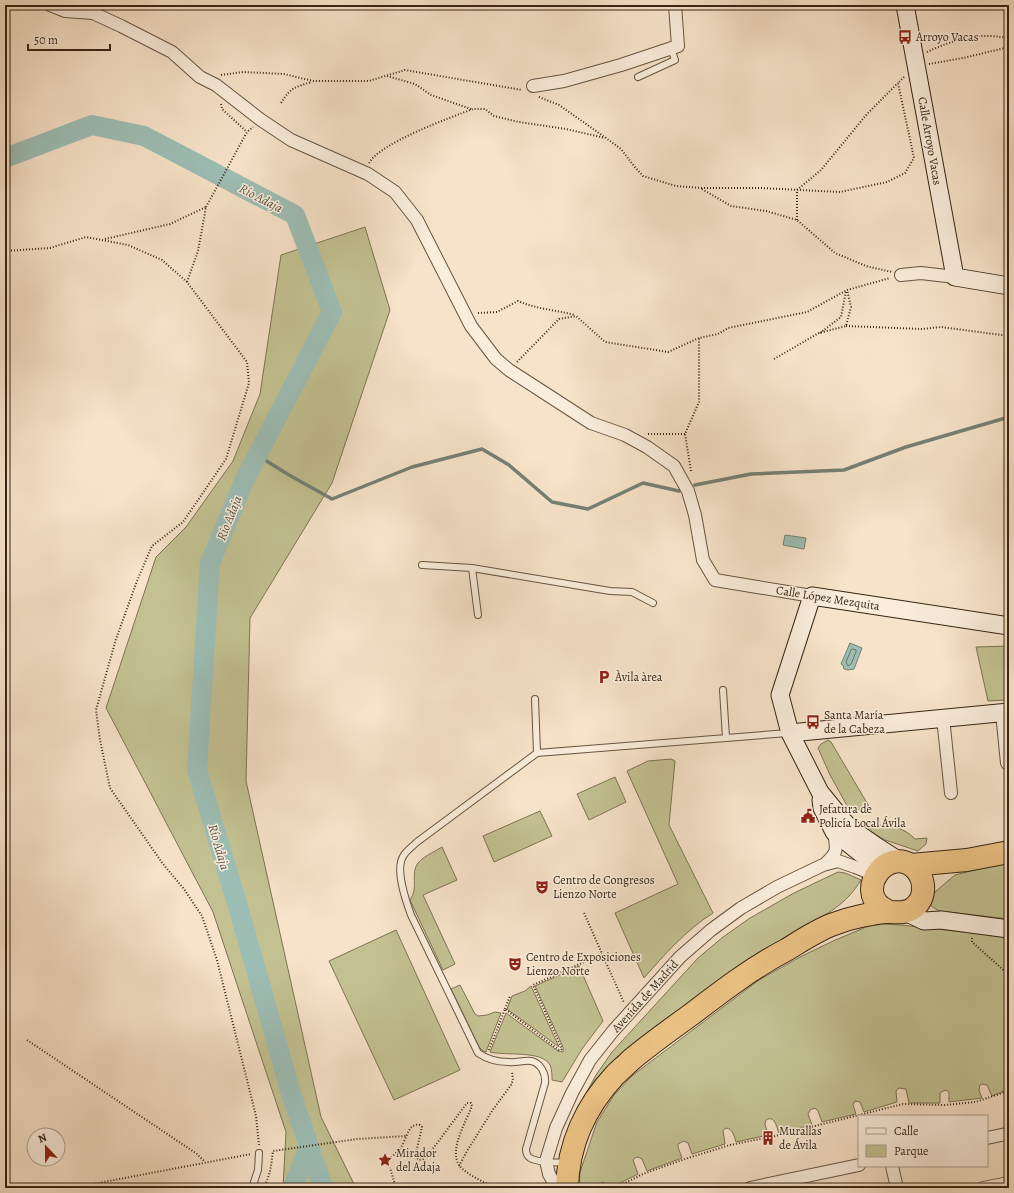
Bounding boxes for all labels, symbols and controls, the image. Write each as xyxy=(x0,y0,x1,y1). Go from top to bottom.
scale bar xyxy=(28,26,110,52)
bus stop icon: Arroyo Vacas xyxy=(897,29,913,45)
place label: Arroyo Vacas xyxy=(915,29,979,45)
text: 50 m xyxy=(34,32,58,48)
street label: Calle Arroyo Vacas xyxy=(914,96,946,186)
water label: Río Adaja xyxy=(236,180,286,216)
water label: Río Adaja xyxy=(212,493,246,543)
street label: Calle López Mezquita xyxy=(775,582,881,614)
parking icon: Àvila àrea xyxy=(596,669,612,685)
place label: Àvila àrea xyxy=(614,669,663,685)
place label: Santa María de la Cabeza xyxy=(824,707,885,737)
bus stop icon: Santa María de la Cabeza xyxy=(805,714,821,730)
place label: Jefatura de Policía Local Ávila xyxy=(819,801,906,831)
public building icon: Jefatura de Policía Local Ávila xyxy=(800,808,816,824)
water label: Río Adaja xyxy=(204,822,234,872)
place label: Centro de Congresos Lienzo Norte xyxy=(553,872,655,902)
theatre icon: Centro de Congresos Lienzo Norte xyxy=(534,879,550,895)
place label: Centro de Exposiciones Lienzo Norte xyxy=(526,949,641,979)
theatre icon: Centro de Exposiciones Lienzo Norte xyxy=(507,956,523,972)
street label: Avenida de Madrid xyxy=(607,956,682,1036)
legend xyxy=(858,1115,988,1167)
place label: Murallas de Ávila xyxy=(779,1123,822,1153)
text: Calle xyxy=(894,1123,918,1139)
north arrow xyxy=(26,1127,66,1167)
text: N xyxy=(36,1130,49,1147)
building icon: Murallas de Ávila xyxy=(760,1130,776,1146)
text: Parque xyxy=(894,1143,929,1159)
place label: Mirador del Adaja xyxy=(396,1145,441,1175)
place icon: Mirador del Adaja xyxy=(377,1152,393,1168)

